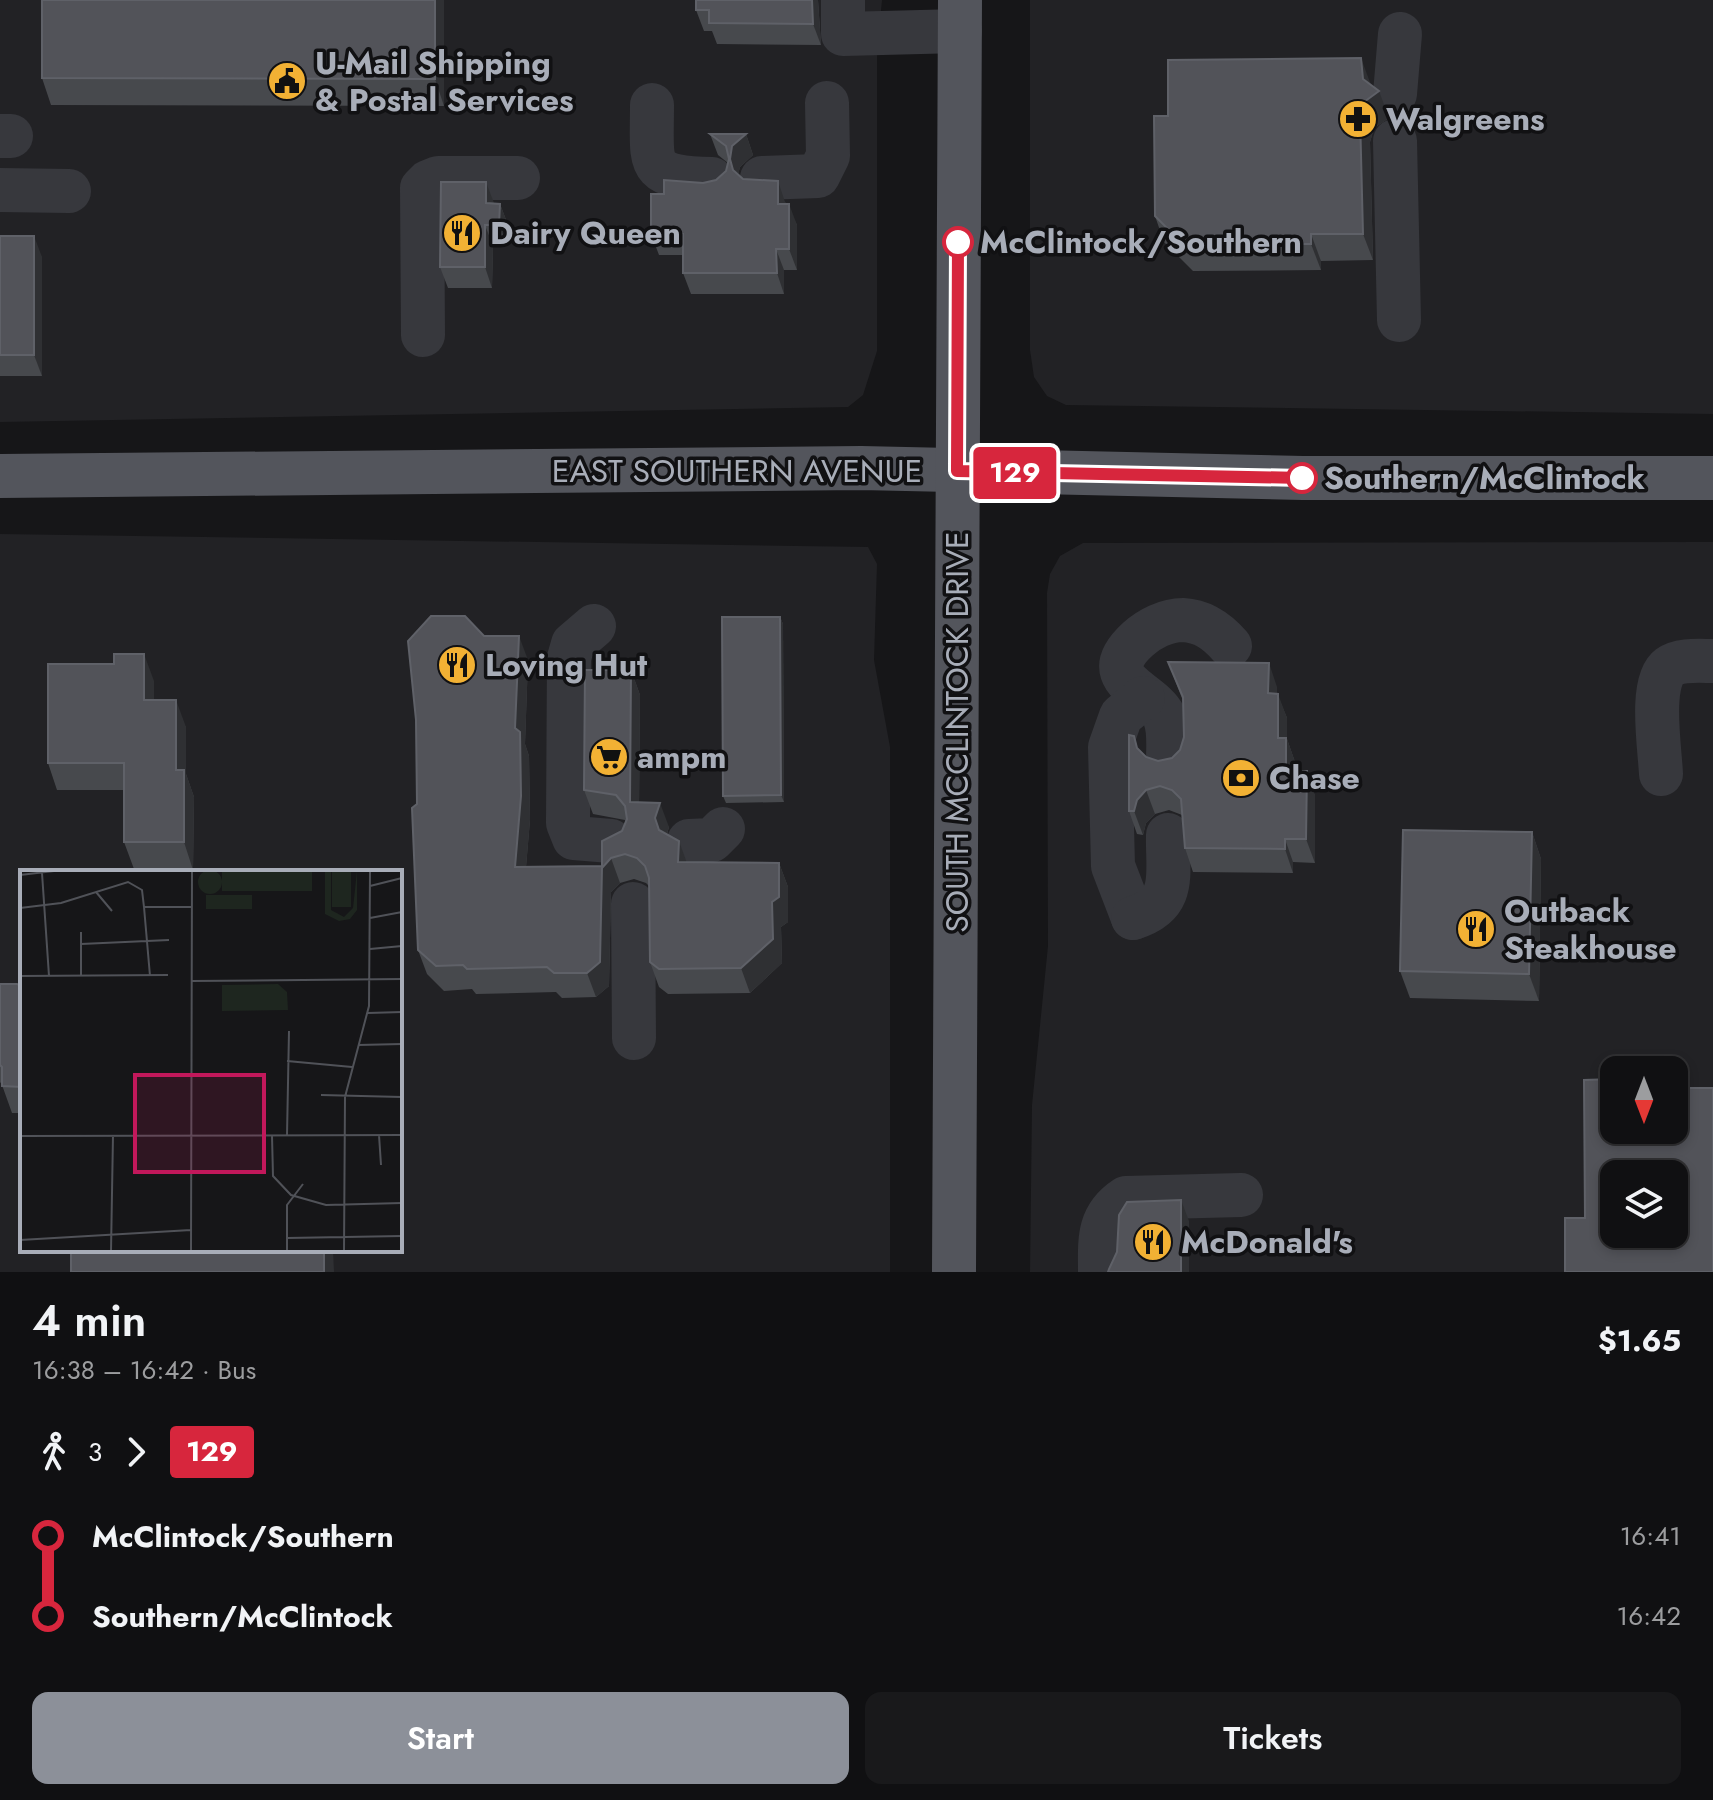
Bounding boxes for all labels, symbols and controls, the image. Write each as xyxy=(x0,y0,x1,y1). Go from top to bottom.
place label: U-Mail Shipping & Postal Services xyxy=(315,40,574,123)
public building icon: U-Mail Shipping & Postal Services xyxy=(266,60,308,102)
place label: Walgreens xyxy=(1386,96,1545,142)
pharmacy icon: Walgreens xyxy=(1337,98,1379,140)
place label: Dairy Queen xyxy=(490,210,681,256)
restaurant icon: Dairy Queen xyxy=(441,212,483,254)
place label: McClintock/Southern xyxy=(980,219,1302,265)
marker: McClintock/Southern xyxy=(943,227,973,257)
line badge: 129 xyxy=(969,447,1061,499)
street label: EAST SOUTHERN AVENUE xyxy=(552,448,922,494)
text: 129 xyxy=(989,452,1041,493)
place label: Southern/McClintock xyxy=(1324,455,1645,501)
marker: Southern/McClintock xyxy=(1287,463,1317,493)
street label: SOUTH MCCLINTOCK DRIVE xyxy=(934,531,980,933)
place label: Loving Hut xyxy=(485,642,648,688)
restaurant icon: Loving Hut xyxy=(436,644,478,686)
place label: ampm xyxy=(637,734,726,780)
supermarket icon: ampm xyxy=(588,736,630,778)
place label: Chase xyxy=(1269,755,1360,801)
bank icon: Chase xyxy=(1220,757,1262,799)
inset map xyxy=(20,870,402,1252)
place label: Outback Steakhouse xyxy=(1504,888,1677,971)
restaurant icon: Outback Steakhouse xyxy=(1455,908,1497,950)
north arrow xyxy=(1600,1056,1688,1144)
map controls xyxy=(1600,1056,1688,1248)
button: layers xyxy=(1600,1160,1688,1248)
place label: McDonald's xyxy=(1181,1219,1353,1265)
restaurant icon: McDonald's xyxy=(1132,1221,1174,1263)
text: 4 min xyxy=(32,1289,146,1353)
text: $1.65 xyxy=(1598,1319,1681,1362)
text: 16:38 – 16:42 · Bus xyxy=(32,1351,256,1389)
icon: walk xyxy=(32,1430,76,1474)
icon: forward xyxy=(114,1430,158,1474)
text: 129 xyxy=(186,1431,238,1472)
text: 3 xyxy=(88,1433,102,1471)
text: McClintock/Southern xyxy=(92,1515,394,1558)
text: 16:41 xyxy=(1620,1517,1681,1555)
text: Southern/McClintock xyxy=(92,1595,393,1638)
text: 16:42 xyxy=(1617,1597,1681,1635)
button: Start xyxy=(32,1692,849,1784)
button: Tickets xyxy=(865,1692,1681,1784)

